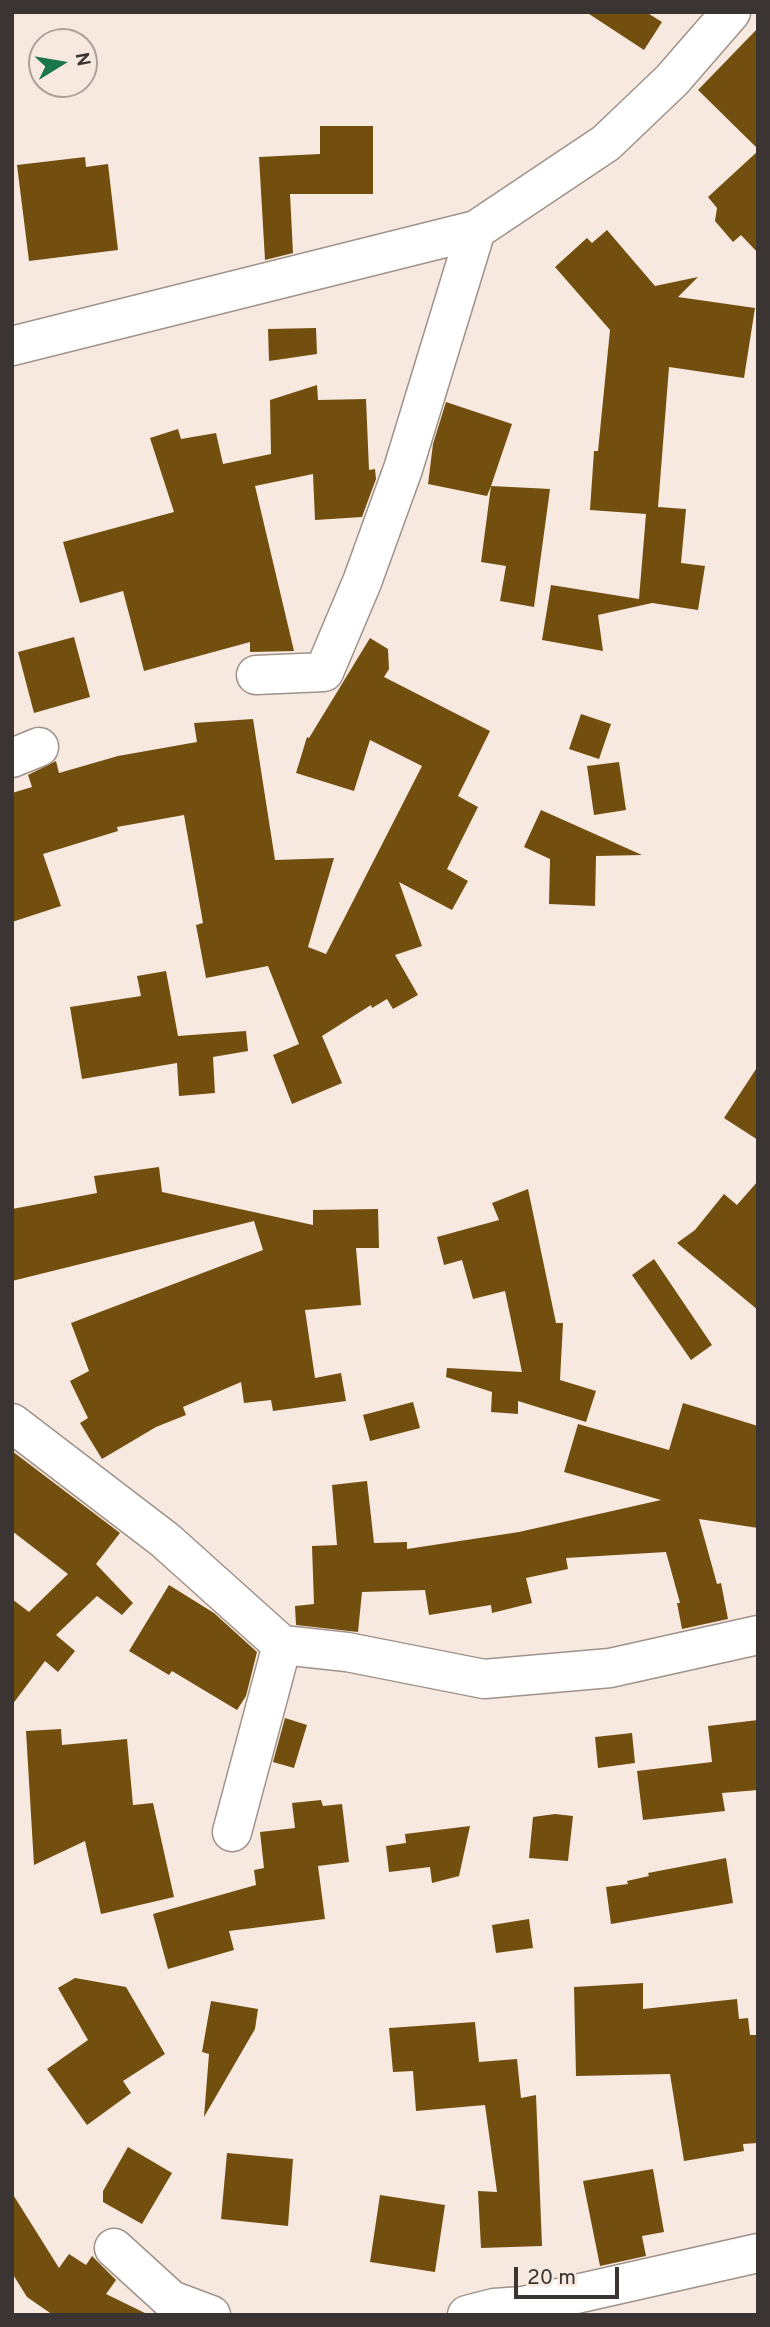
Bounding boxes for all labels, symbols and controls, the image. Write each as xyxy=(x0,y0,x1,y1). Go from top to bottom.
north arrow xyxy=(28,28,98,98)
text: N xyxy=(69,50,95,68)
scale bar xyxy=(518,2254,623,2298)
text: 20 m xyxy=(527,2265,576,2292)

